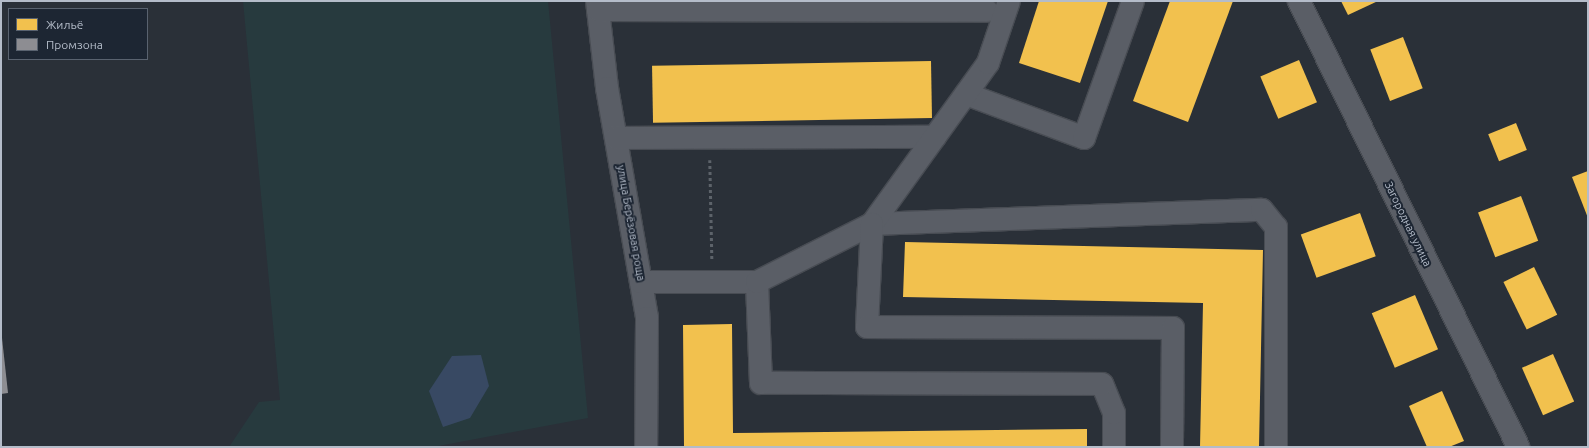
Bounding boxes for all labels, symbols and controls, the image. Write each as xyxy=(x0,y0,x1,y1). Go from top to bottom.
legend xyxy=(8,8,148,60)
text: Жильё xyxy=(46,18,83,31)
text: Промзона xyxy=(46,38,103,51)
street label: улица Берёзовая роща xyxy=(614,164,648,282)
street label: Загородная улица xyxy=(1382,179,1434,269)

